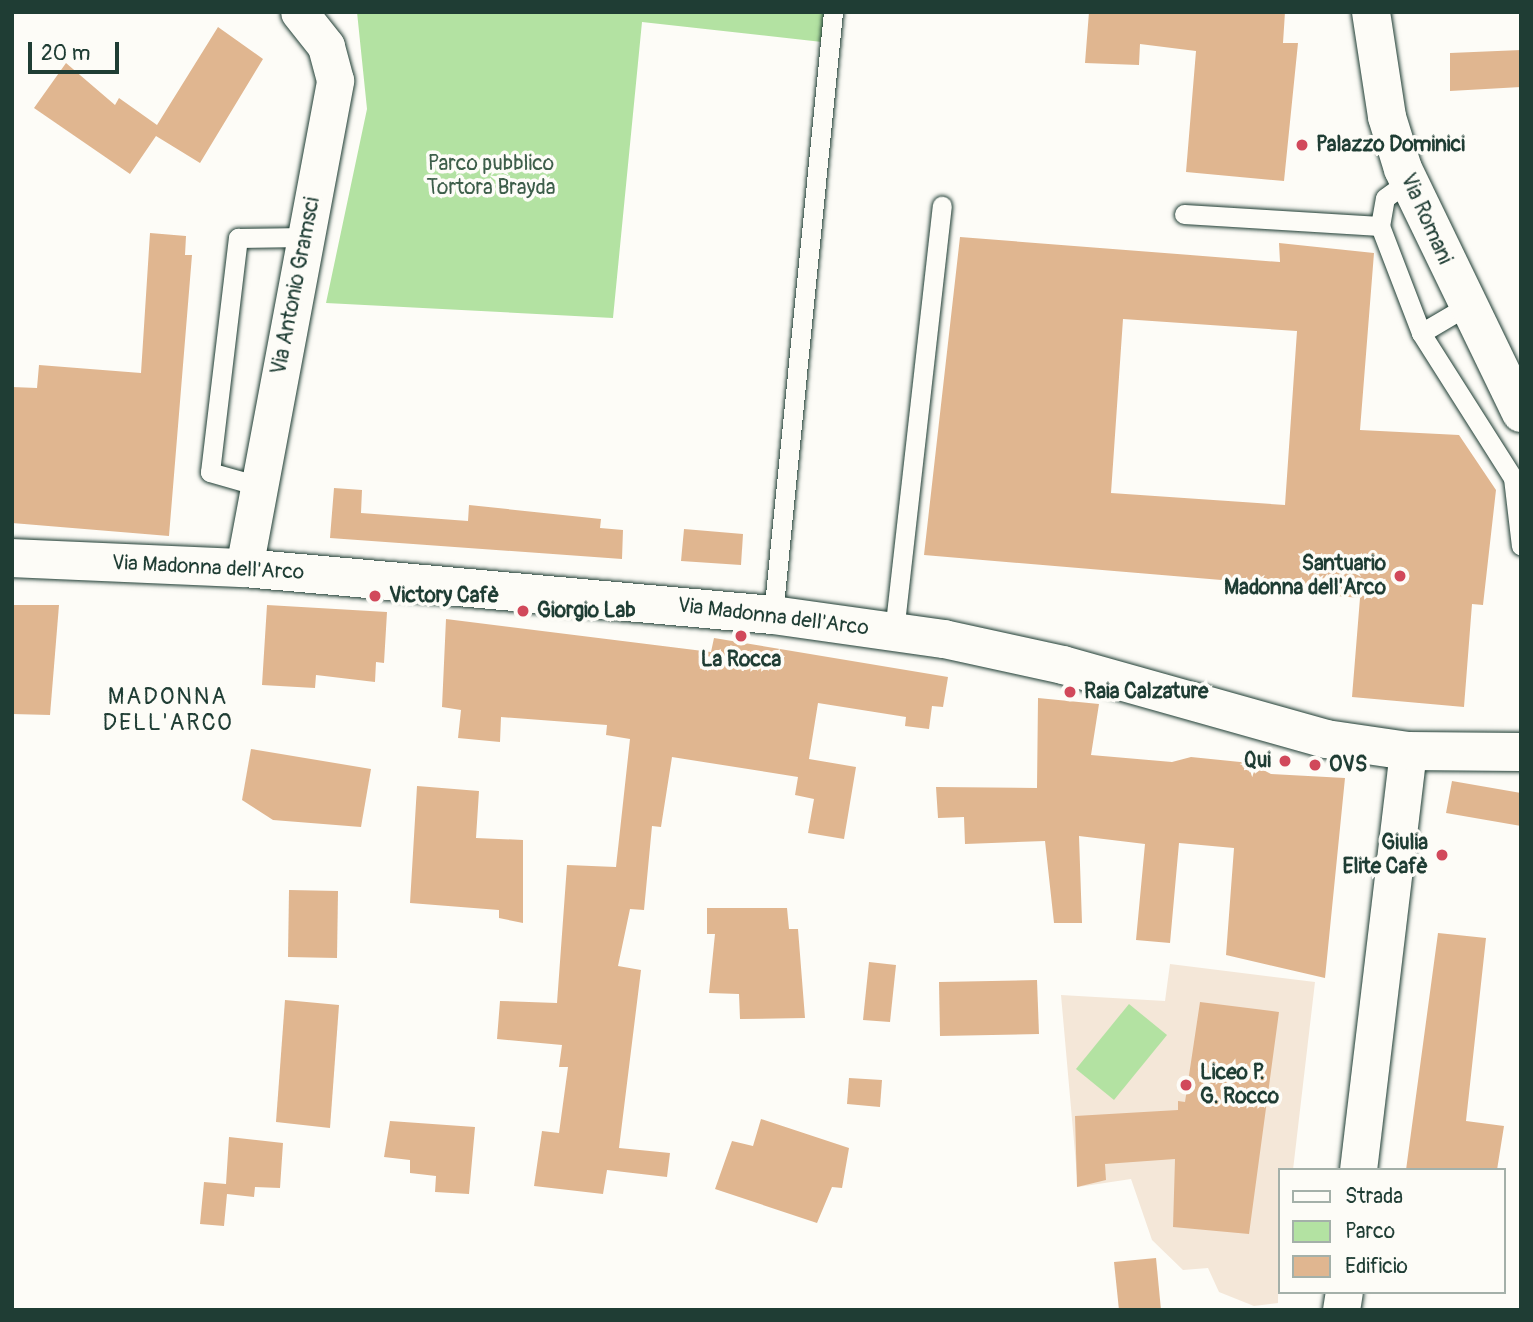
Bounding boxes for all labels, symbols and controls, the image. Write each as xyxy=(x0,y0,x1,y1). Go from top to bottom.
scale bar xyxy=(32,28,122,72)
text: 20 m xyxy=(41,40,90,67)
place label: Palazzo Dominici xyxy=(1316,132,1465,158)
marker: Palazzo Dominici xyxy=(1294,137,1310,153)
park label: Parco pubblico Tortora Brayda xyxy=(426,151,556,201)
street label: Via Romani xyxy=(1395,170,1457,268)
street label: Via Antonio Gramsci xyxy=(266,195,326,377)
street label: Via Madonna dell'Arco xyxy=(111,550,305,586)
place label: Santuario Madonna dell'Arco xyxy=(1224,551,1386,601)
marker: Santuario Madonna dell'Arco xyxy=(1392,568,1408,584)
place label: Victory Cafè xyxy=(389,583,499,609)
marker: Victory Cafè xyxy=(367,588,383,604)
street label: Via Madonna dell'Arco xyxy=(676,593,870,641)
place label: Giorgio Lab xyxy=(537,598,635,624)
marker: Giorgio Lab xyxy=(515,603,531,619)
marker: La Rocca xyxy=(733,628,749,644)
place label: La Rocca xyxy=(701,647,781,673)
place label: Raia Calzature xyxy=(1084,679,1208,705)
district label: MADONNA DELL'ARCO xyxy=(104,683,232,737)
marker: Raia Calzature xyxy=(1062,684,1078,700)
place label: Qui xyxy=(1244,748,1271,774)
place label: OVS xyxy=(1329,752,1367,778)
marker: Qui xyxy=(1277,753,1293,769)
marker: OVS xyxy=(1307,757,1323,773)
place label: Giulia Elite Cafè xyxy=(1343,830,1428,880)
marker: Giulia Elite Cafè xyxy=(1434,847,1450,863)
place label: Liceo P. G. Rocco xyxy=(1200,1060,1279,1110)
marker: Liceo P. G. Rocco xyxy=(1178,1077,1194,1093)
legend xyxy=(1278,1168,1505,1294)
text: Strada xyxy=(1345,1183,1403,1210)
text: Parco xyxy=(1345,1218,1395,1245)
text: Edificio xyxy=(1345,1253,1408,1280)

